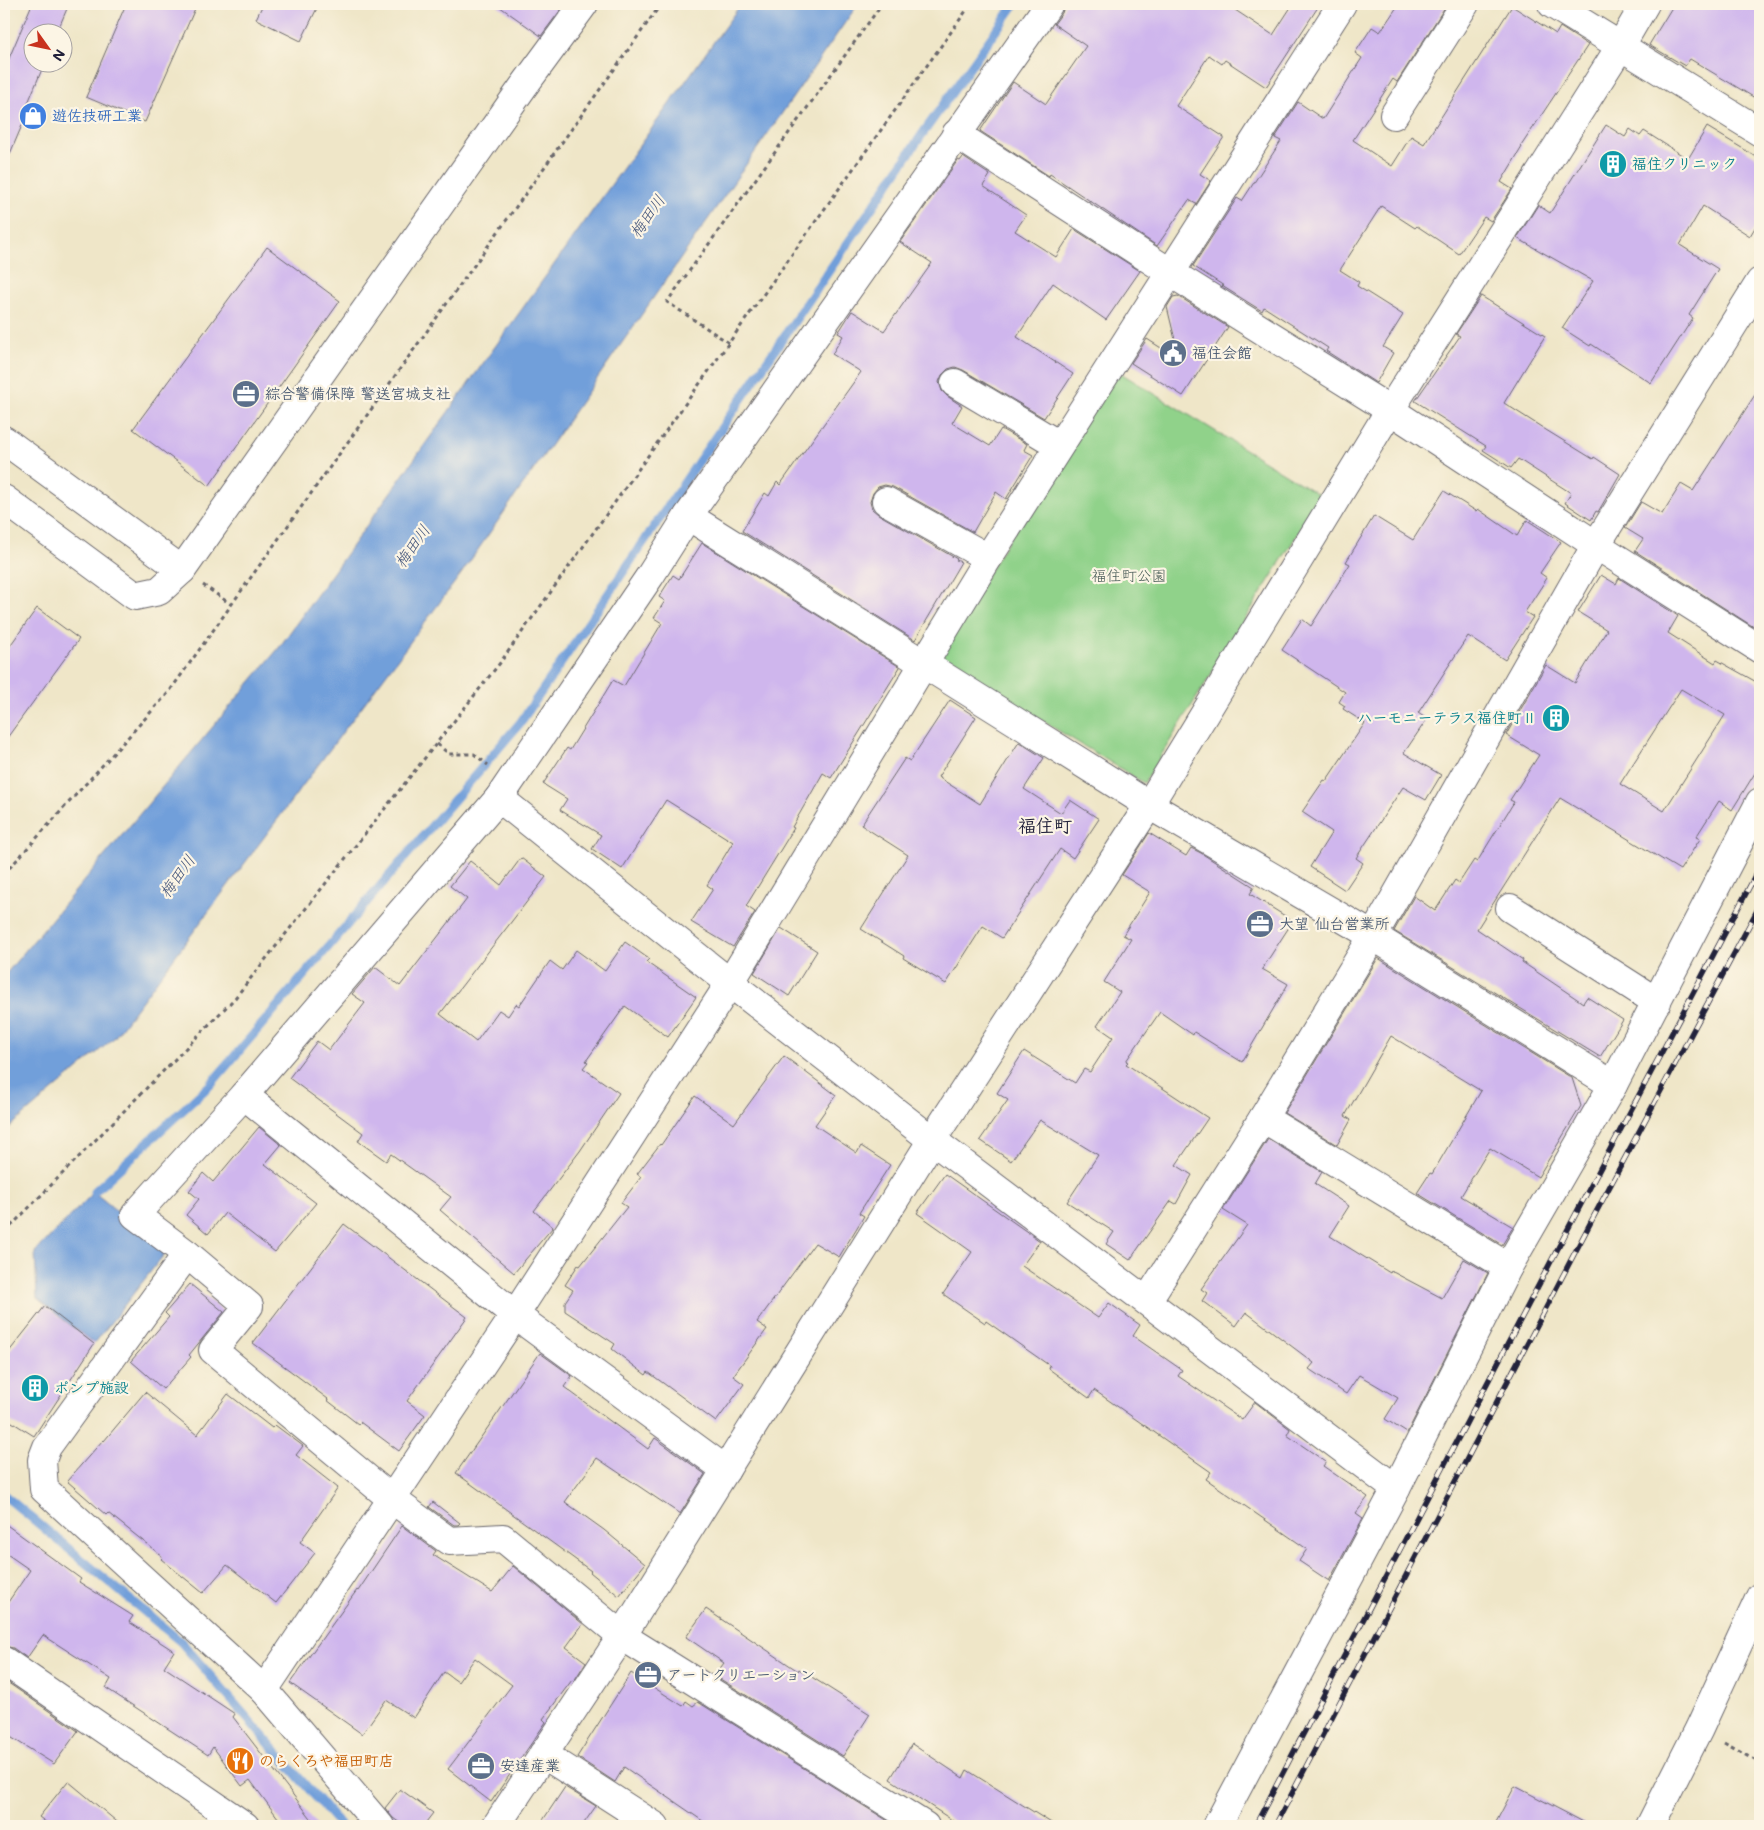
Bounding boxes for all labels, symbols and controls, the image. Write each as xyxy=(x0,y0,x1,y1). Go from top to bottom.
north arrow xyxy=(22,22,72,72)
text: N xyxy=(48,46,70,65)
shop icon: 遊佐技研工業 xyxy=(18,101,48,131)
place label: 遊佐技研工業 xyxy=(52,105,142,125)
building icon: 福住クリニック xyxy=(1598,149,1628,179)
place label: 福住クリニック xyxy=(1632,153,1737,173)
water label: 梅田川 xyxy=(624,190,669,241)
public building icon: 福住会館 xyxy=(1158,338,1188,368)
place label: 福住会館 xyxy=(1192,342,1252,362)
office icon: 綜合警備保障 警送宮城支社 xyxy=(231,379,261,409)
place label: 綜合警備保障 警送宮城支社 xyxy=(265,383,450,403)
water label: 梅田川 xyxy=(389,520,434,571)
park label: 福住町公園 xyxy=(1091,565,1167,585)
building icon: ハーモニーテラス福住町Ⅱ xyxy=(1541,703,1571,733)
place label: ハーモニーテラス福住町Ⅱ xyxy=(1358,707,1537,727)
district label: 福住町 xyxy=(1018,813,1072,837)
water label: 梅田川 xyxy=(154,850,199,901)
office icon: 大望 仙台営業所 xyxy=(1245,909,1275,939)
place label: 大望 仙台営業所 xyxy=(1279,913,1389,933)
building icon: ポンプ施設 xyxy=(20,1373,50,1403)
place label: ポンプ施設 xyxy=(54,1377,129,1397)
office icon: アートクリエーション xyxy=(633,1660,663,1690)
place label: アートクリエーション xyxy=(667,1664,815,1684)
restaurant icon: のらくろや福田町店 xyxy=(225,1746,255,1776)
place label: のらくろや福田町店 xyxy=(259,1750,394,1770)
office icon: 安達産業 xyxy=(466,1751,496,1781)
place label: 安達産業 xyxy=(500,1755,560,1775)

